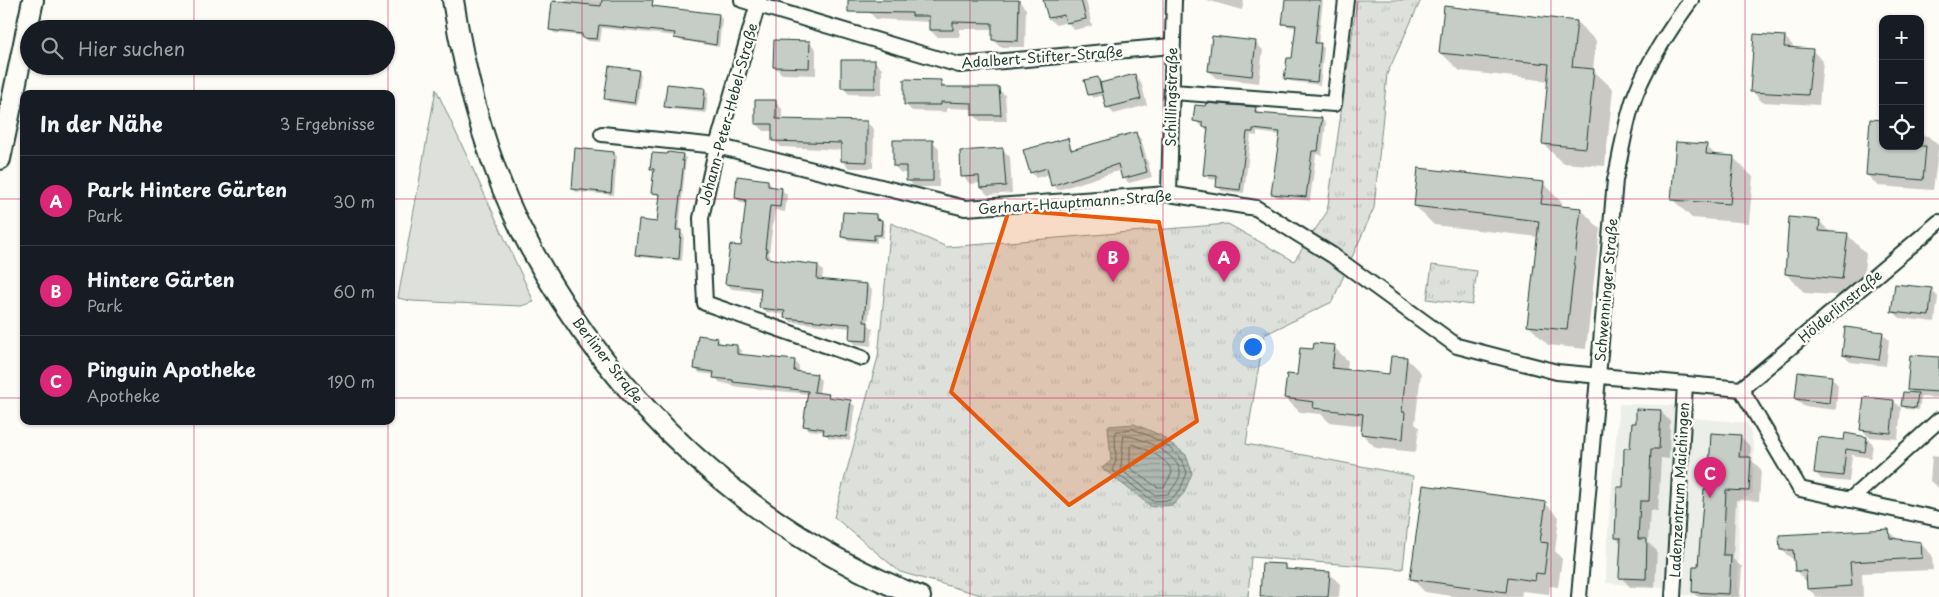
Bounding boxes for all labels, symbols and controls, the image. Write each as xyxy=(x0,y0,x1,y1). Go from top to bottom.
map controls xyxy=(1879,15,1924,150)
button: + xyxy=(1879,15,1924,60)
search box xyxy=(20,20,395,75)
street label: Johann-Peter-Hebel-Straße xyxy=(694,21,762,207)
icon: search xyxy=(38,34,66,62)
text: Hier suchen xyxy=(78,34,185,62)
street label: Adalbert-Stifter-Straße xyxy=(961,41,1123,73)
street label: Schillingstraße xyxy=(1160,47,1182,147)
button: − xyxy=(1879,60,1924,105)
button: locate xyxy=(1879,105,1924,150)
text: In der Nähe xyxy=(40,107,162,139)
text: 3 Ergebnisse xyxy=(280,111,375,135)
text: Park Hintere Gärten xyxy=(87,175,287,203)
street label: Gerhart-Hauptmann-Straße xyxy=(977,185,1173,219)
text: A xyxy=(50,189,62,213)
text: 30 m xyxy=(333,189,375,213)
text: Park xyxy=(87,203,123,227)
street label: Schwenninger Straße xyxy=(1589,217,1623,363)
pin: B xyxy=(1097,241,1129,282)
pin: A xyxy=(1208,241,1240,282)
text: Hintere Gärten xyxy=(87,265,235,293)
street label: Hölderlinstraße xyxy=(1794,265,1886,347)
text: B xyxy=(51,279,61,303)
text: 60 m xyxy=(333,279,375,303)
text: Park xyxy=(87,293,123,317)
street label: Berliner Straße xyxy=(567,312,649,408)
your location xyxy=(1240,334,1266,360)
text: Pinguin Apotheke xyxy=(87,355,256,383)
text: C xyxy=(50,369,62,393)
text: 190 m xyxy=(327,369,375,393)
text: Apotheke xyxy=(87,383,160,407)
street label: Ladenzentrum Maichingen xyxy=(1664,402,1694,578)
pin: C xyxy=(1694,457,1726,498)

